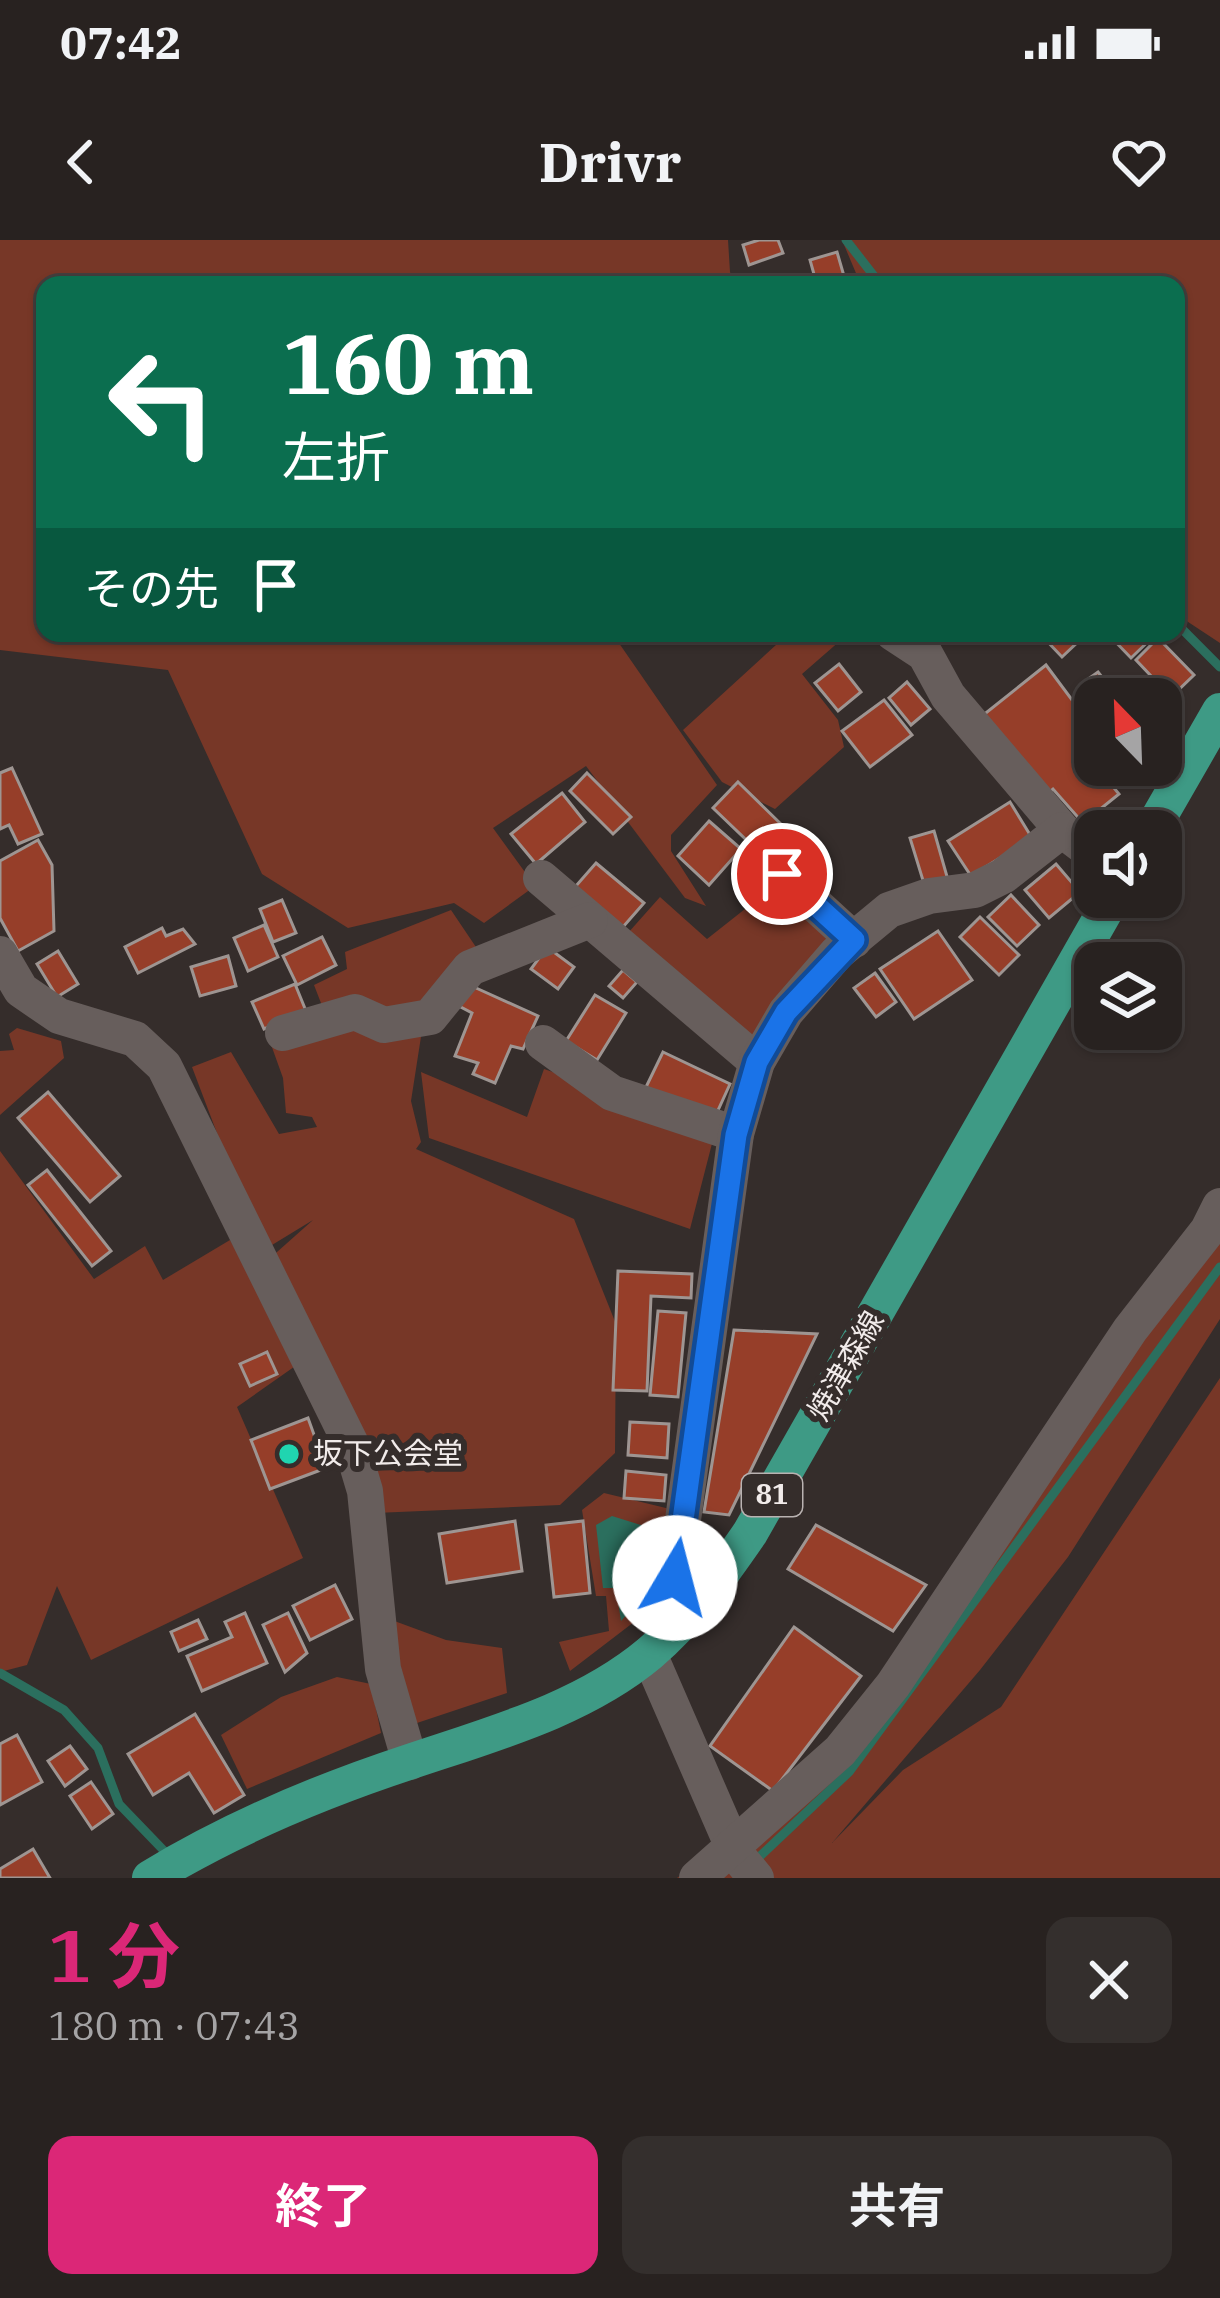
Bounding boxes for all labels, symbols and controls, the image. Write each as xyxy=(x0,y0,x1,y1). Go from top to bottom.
text: 07:42 xyxy=(60,13,182,71)
text: Drivr xyxy=(539,127,681,197)
icon: back xyxy=(48,129,114,195)
icon: heart xyxy=(1106,129,1172,195)
text: 160 m xyxy=(282,308,534,417)
icon: left xyxy=(84,324,240,480)
text: 左折 xyxy=(282,422,390,492)
icon: arrive xyxy=(243,552,309,618)
text: その先 xyxy=(84,559,219,617)
north arrow xyxy=(1074,678,1182,786)
map controls xyxy=(1074,678,1182,1050)
button: sound xyxy=(1074,810,1182,918)
pin xyxy=(731,823,833,925)
icon: arrive xyxy=(749,841,815,907)
button: layers xyxy=(1074,942,1182,1050)
street label: 焼津森線 xyxy=(798,1304,892,1427)
place label: 坂下公会堂 xyxy=(313,1433,463,1472)
marker: 坂下公会堂 xyxy=(276,1441,302,1467)
road number: 81 xyxy=(742,1474,802,1516)
position arrow xyxy=(612,1515,738,1641)
text: 1 分 xyxy=(48,1908,180,2002)
button: close xyxy=(1046,1917,1172,2043)
text: 180 m · 07:43 xyxy=(48,2000,300,2051)
button: 終了 xyxy=(48,2136,598,2274)
button: 共有 xyxy=(622,2136,1172,2274)

